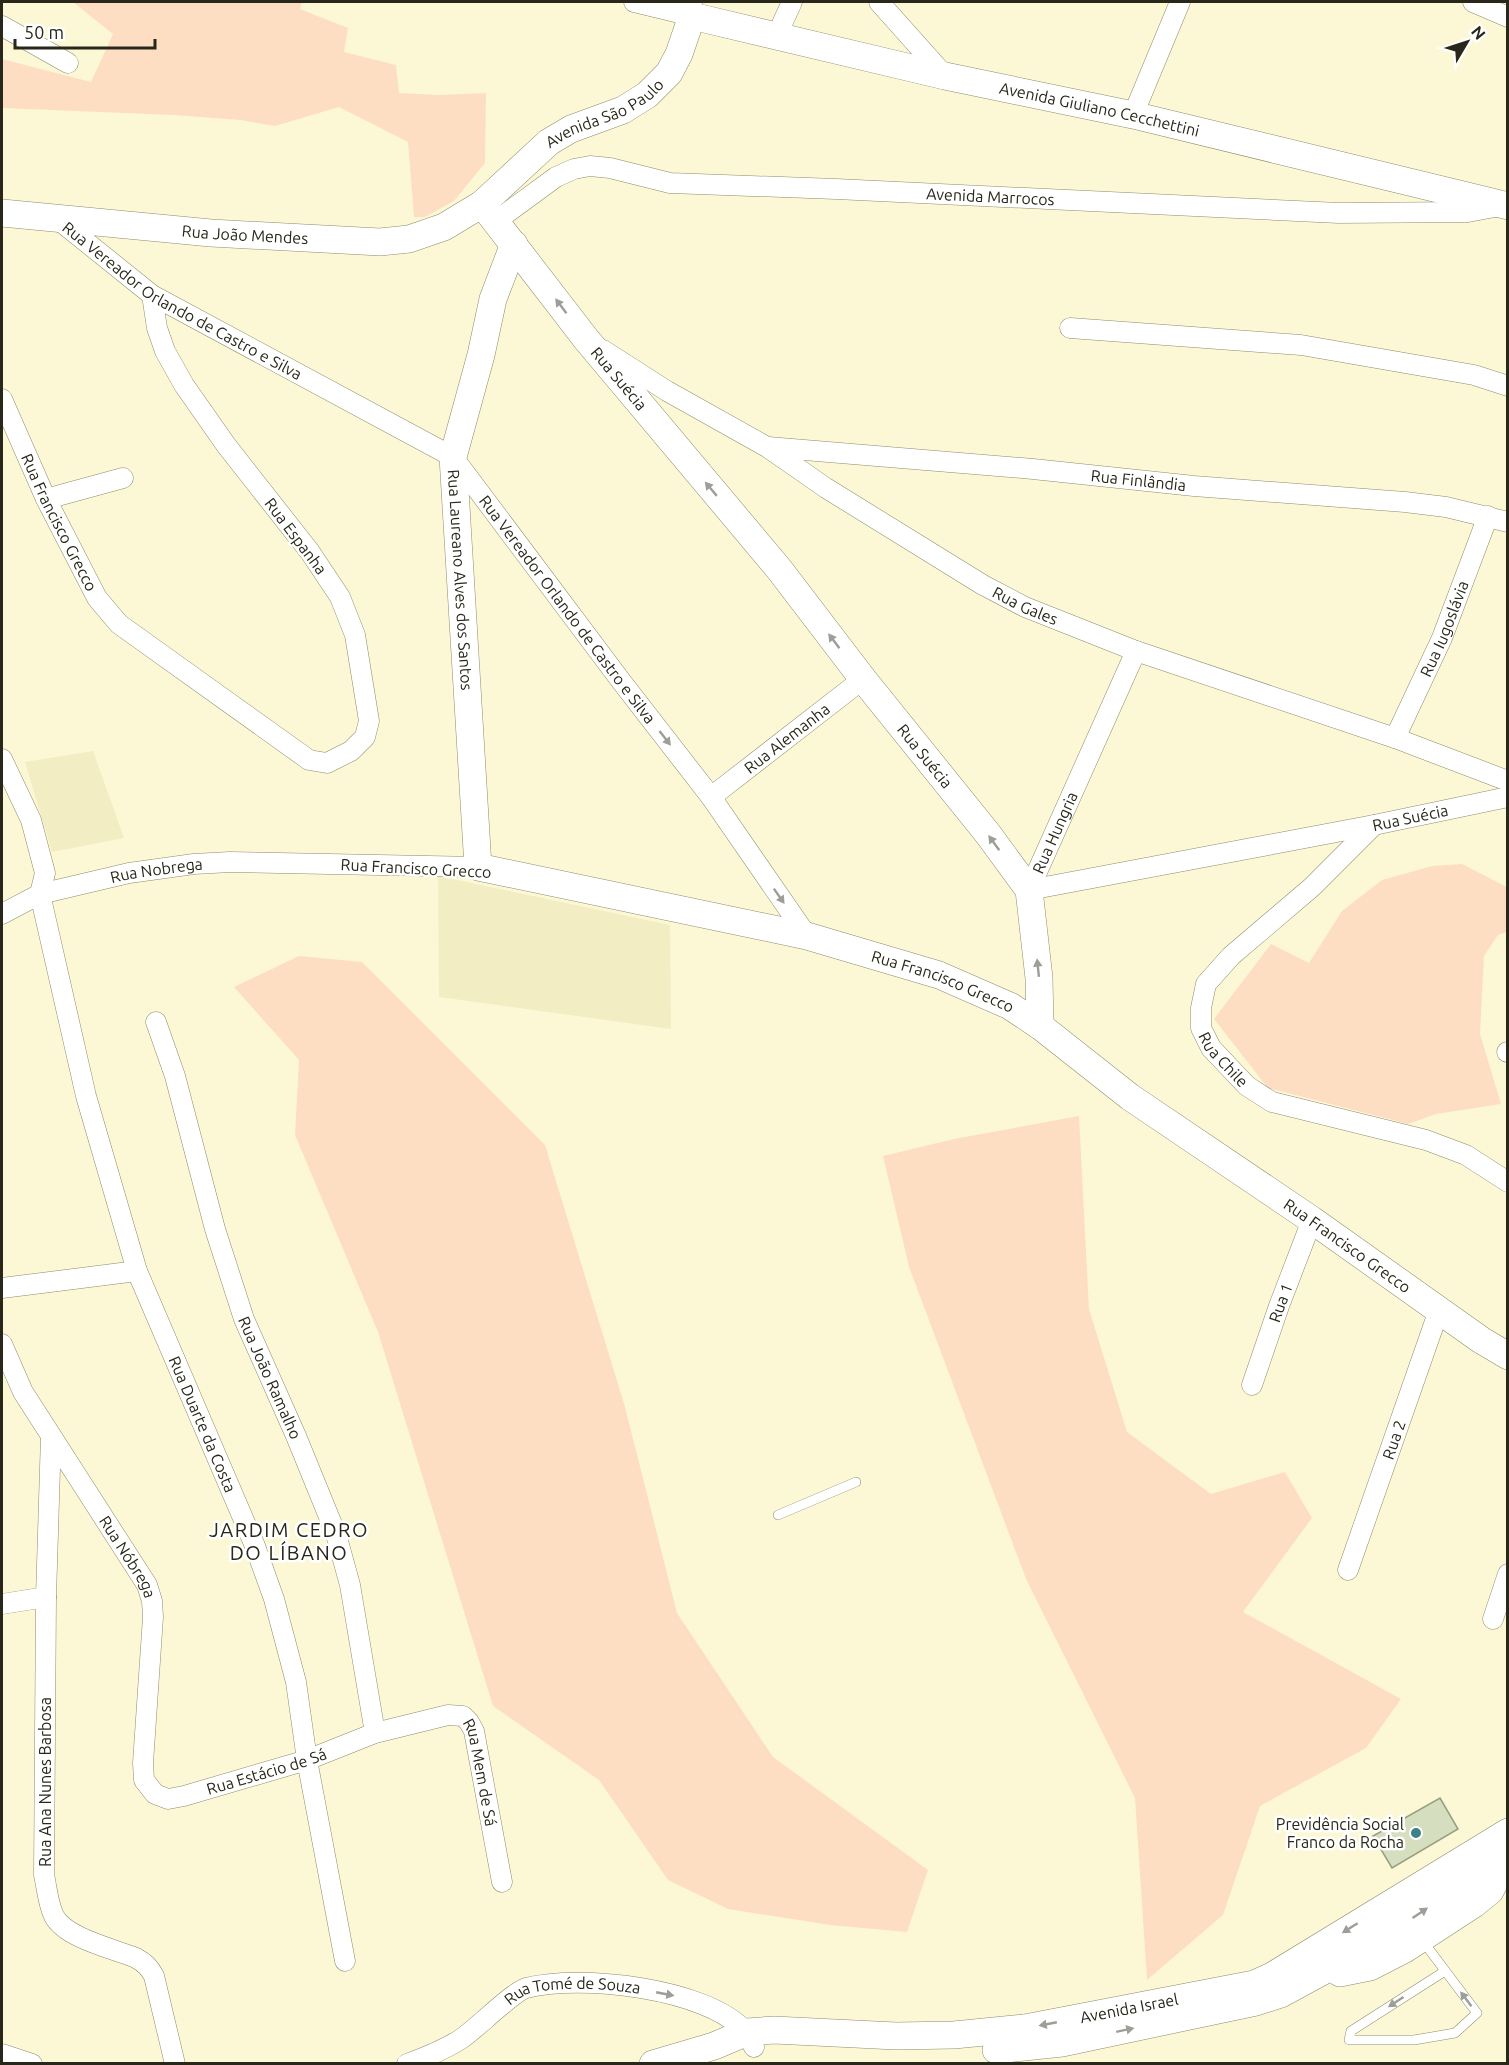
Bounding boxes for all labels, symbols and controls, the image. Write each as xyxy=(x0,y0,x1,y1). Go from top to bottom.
scale bar xyxy=(15,12,154,50)
north arrow xyxy=(1437,12,1497,72)
text: 50 m xyxy=(24,22,64,42)
text: N xyxy=(1468,22,1489,43)
street label: Avenida São Paulo xyxy=(542,75,667,151)
street label: Avenida Giuliano Cecchettini xyxy=(998,79,1201,140)
street label: Avenida Marrocos xyxy=(926,184,1055,208)
street label: Rua Vereador Orlando de Castro e Silva xyxy=(59,218,305,383)
street label: Rua João Mendes xyxy=(181,221,309,247)
one-way arrow xyxy=(555,299,567,315)
street label: Rua Suécia xyxy=(588,343,651,414)
street label: Rua Francisco Grecco xyxy=(18,451,101,594)
street label: Rua Finlândia xyxy=(1090,466,1187,494)
street label: Rua Laureano Alves dos Santos xyxy=(445,469,476,691)
one-way arrow xyxy=(705,481,718,497)
street label: Rua Vereador Orlando de Castro e Silva xyxy=(476,492,659,727)
street label: Rua Espanha xyxy=(261,494,331,578)
street label: Rua Iugoslávia xyxy=(1416,578,1472,679)
street label: Rua Gales xyxy=(990,583,1060,628)
one-way arrow xyxy=(827,633,840,649)
street label: Rua Alemanha xyxy=(741,699,833,777)
street label: Rua Suécia xyxy=(894,720,956,792)
one-way arrow xyxy=(659,730,671,746)
street label: Rua Hungria xyxy=(1029,789,1081,876)
street label: Rua Suécia xyxy=(1371,801,1450,834)
one-way arrow xyxy=(988,835,1001,851)
street label: Rua Nobrega xyxy=(108,855,203,886)
street label: Rua Francisco Grecco xyxy=(340,855,492,881)
one-way arrow xyxy=(773,888,784,904)
street label: Rua Francisco Grecco xyxy=(869,947,1017,1016)
one-way arrow xyxy=(1033,958,1042,977)
street label: Rua Chile xyxy=(1195,1029,1252,1090)
street label: Rua Francisco Grecco xyxy=(1281,1195,1414,1296)
street label: Rua 1 xyxy=(1265,1281,1296,1325)
street label: Rua João Ramalho xyxy=(235,1313,305,1442)
street label: Rua Duarte da Costa xyxy=(166,1353,240,1495)
street label: Rua 2 xyxy=(1378,1418,1409,1462)
street label: Rua Nóbrega xyxy=(96,1512,159,1600)
district label: JARDIM CEDRO DO LÍBANO xyxy=(209,1518,369,1564)
street label: Rua Ana Nunes Barbosa xyxy=(36,1697,54,1867)
street label: Rua Mem de Sá xyxy=(460,1715,500,1828)
street label: Rua Estácio de Sá xyxy=(204,1744,329,1798)
place label: Previdência Social Franco da Rocha xyxy=(1276,1815,1404,1851)
marker: Previdência Social Franco da Rocha xyxy=(1409,1826,1423,1840)
one-way arrow xyxy=(1411,1907,1427,1919)
one-way arrow xyxy=(1342,1922,1358,1933)
street label: Rua Tomé de Souza xyxy=(501,1974,642,2008)
one-way arrow xyxy=(656,1990,675,1999)
street label: Avenida Israel xyxy=(1078,1990,1180,2026)
one-way arrow xyxy=(1461,1992,1473,2007)
one-way arrow xyxy=(1388,1997,1404,2008)
one-way arrow xyxy=(1038,2020,1057,2029)
one-way arrow xyxy=(1116,2025,1135,2034)

